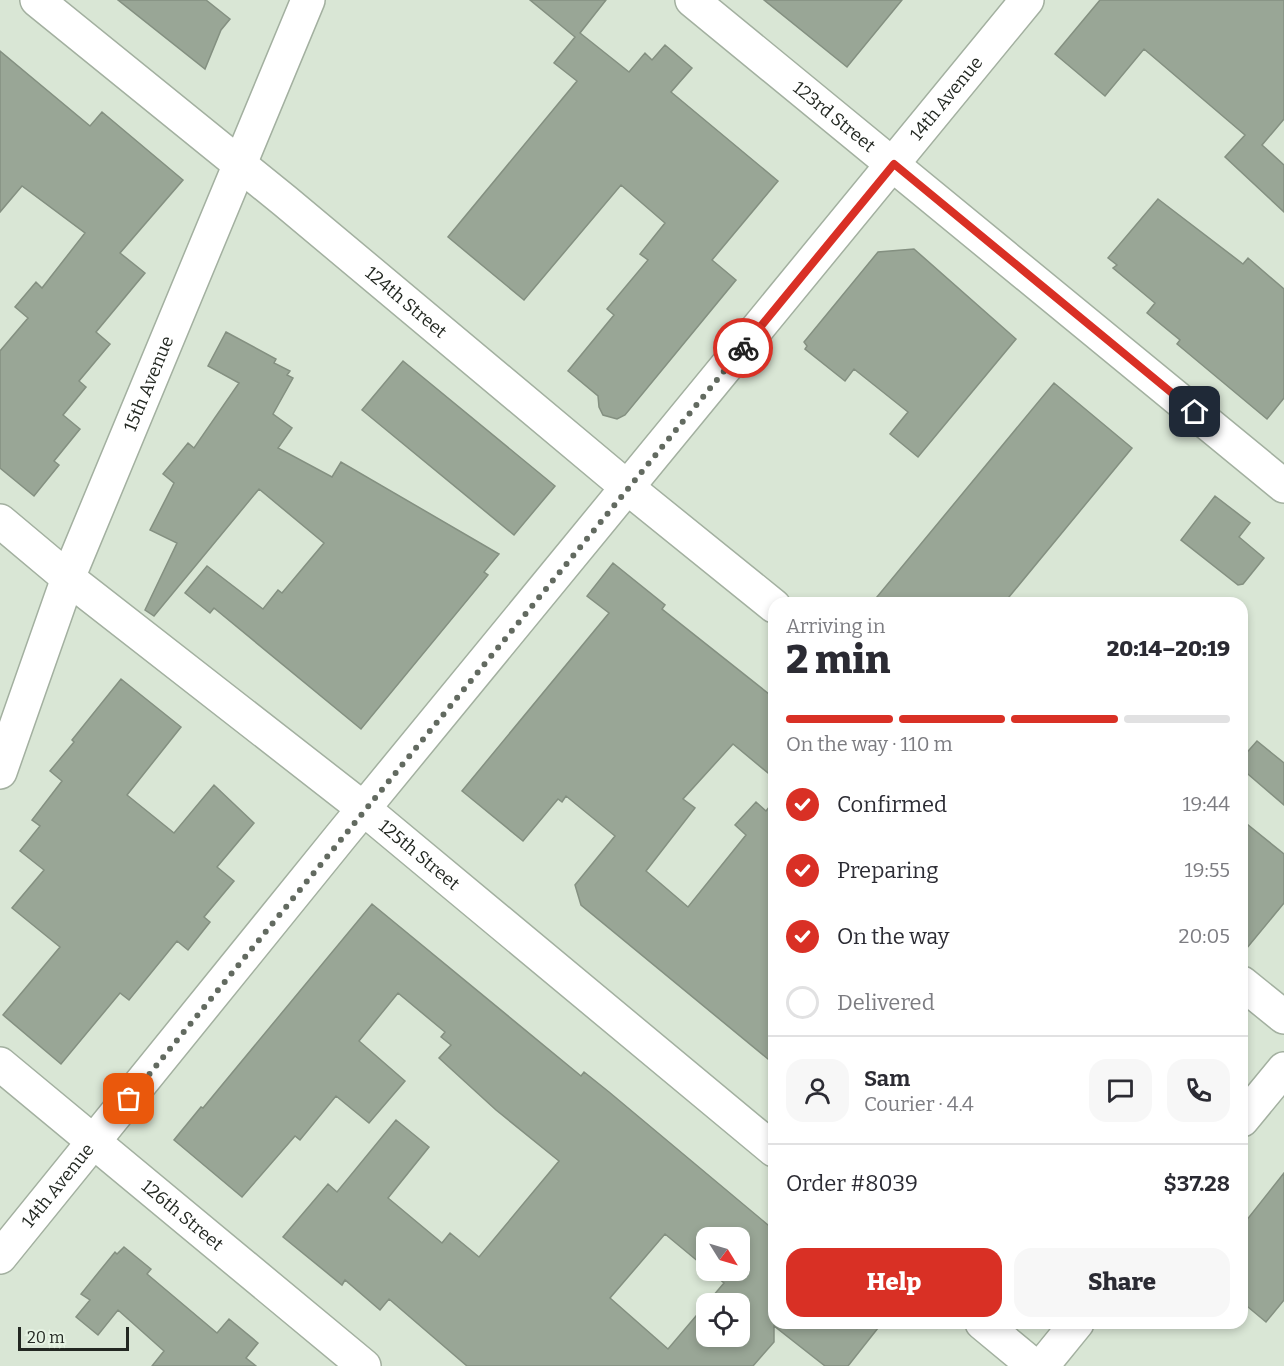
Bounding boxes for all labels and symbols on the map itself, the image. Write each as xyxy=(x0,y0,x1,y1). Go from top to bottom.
street label: 14th Avenue xyxy=(905,52,987,145)
street label: 123rd Street xyxy=(789,77,880,157)
street label: 124th Street xyxy=(361,262,452,343)
courier xyxy=(713,318,773,378)
street label: 15th Avenue xyxy=(119,333,178,435)
pin xyxy=(1169,386,1220,437)
street label: 125th Street xyxy=(374,815,465,895)
pin xyxy=(103,1073,154,1124)
street label: 14th Avenue xyxy=(17,1139,99,1232)
street label: 126th Street xyxy=(137,1175,228,1256)
north arrow xyxy=(696,1227,750,1281)
scale bar xyxy=(18,1324,129,1352)

